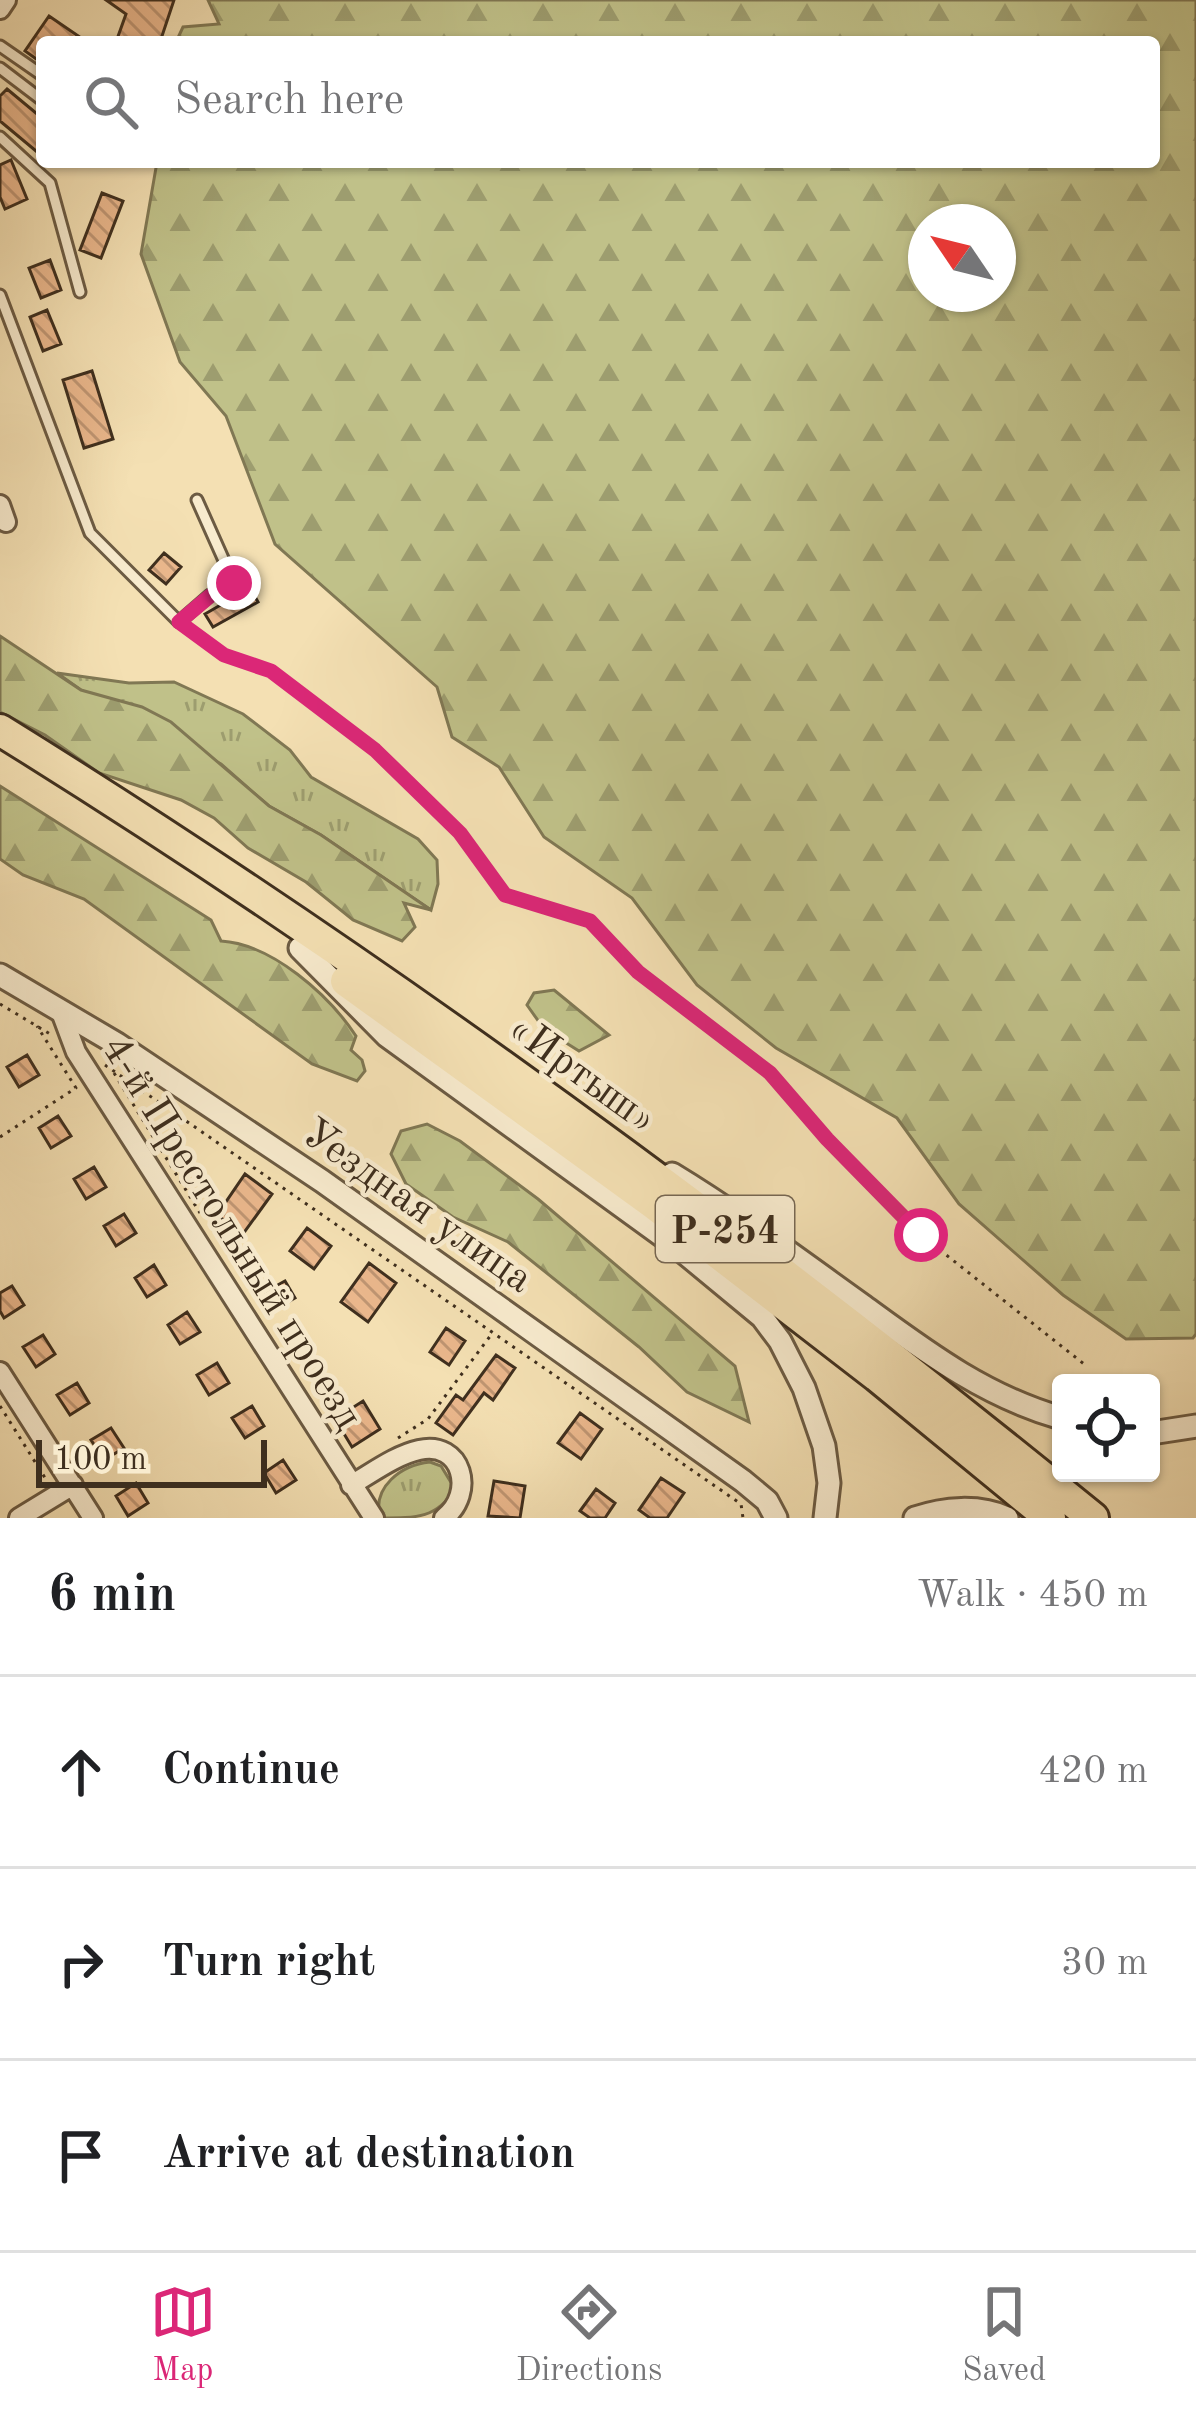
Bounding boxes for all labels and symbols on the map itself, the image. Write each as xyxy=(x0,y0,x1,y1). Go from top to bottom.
north arrow xyxy=(908,204,1016,312)
route end xyxy=(207,556,261,610)
street label: «Иртыш» xyxy=(500,1008,663,1143)
street label: 4-й Престольный проезд xyxy=(92,1029,369,1437)
street label: Уездная улица xyxy=(294,1113,539,1302)
road number: Р-254 xyxy=(656,1196,794,1262)
route start xyxy=(894,1208,948,1262)
scale bar xyxy=(36,1434,267,1487)

